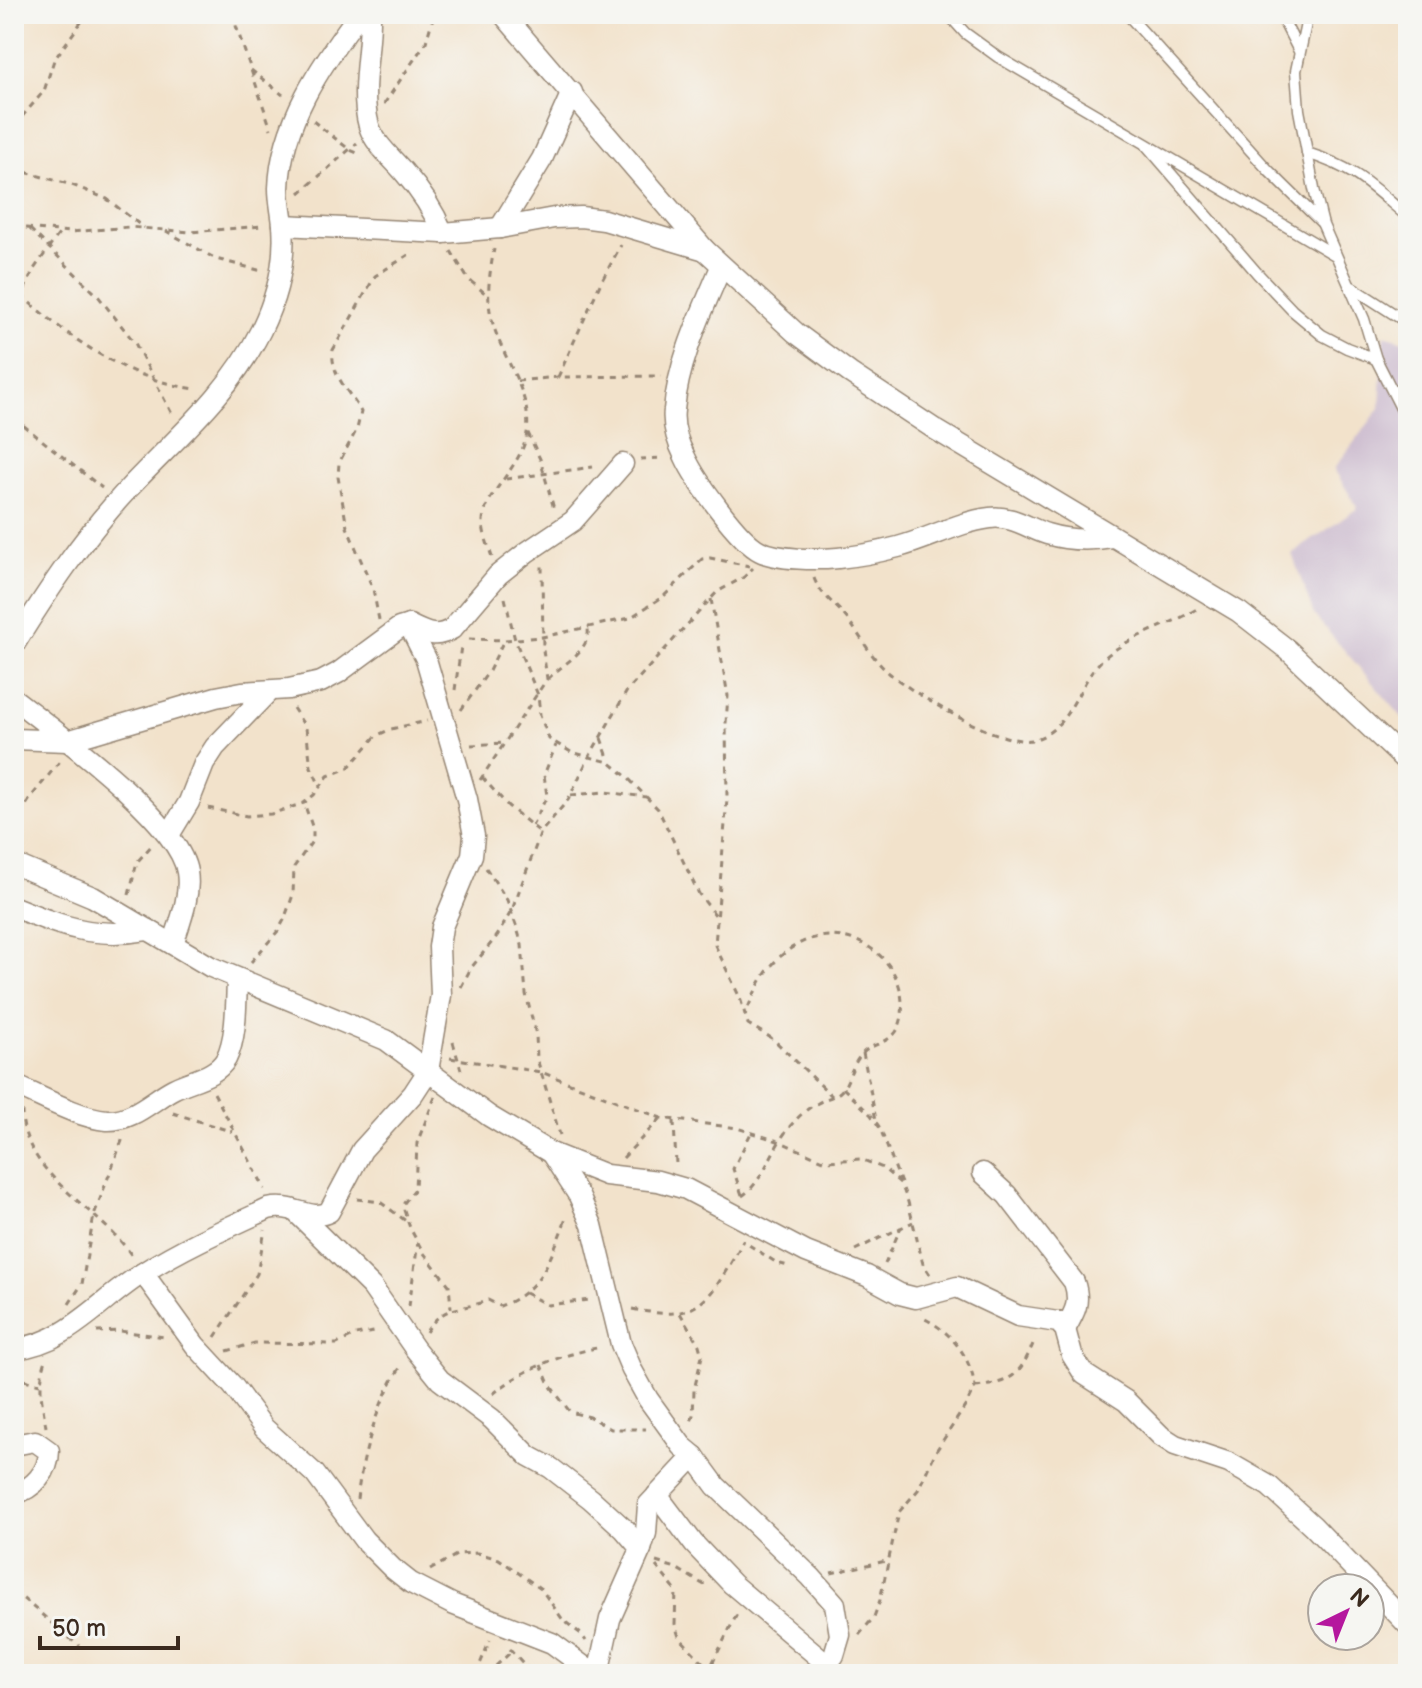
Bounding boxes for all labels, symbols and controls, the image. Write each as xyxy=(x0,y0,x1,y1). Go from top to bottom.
north arrow xyxy=(1306,1572,1386,1652)
text: N xyxy=(1343,1583,1374,1614)
scale bar xyxy=(40,1600,178,1650)
text: 50 m xyxy=(52,1614,106,1643)

